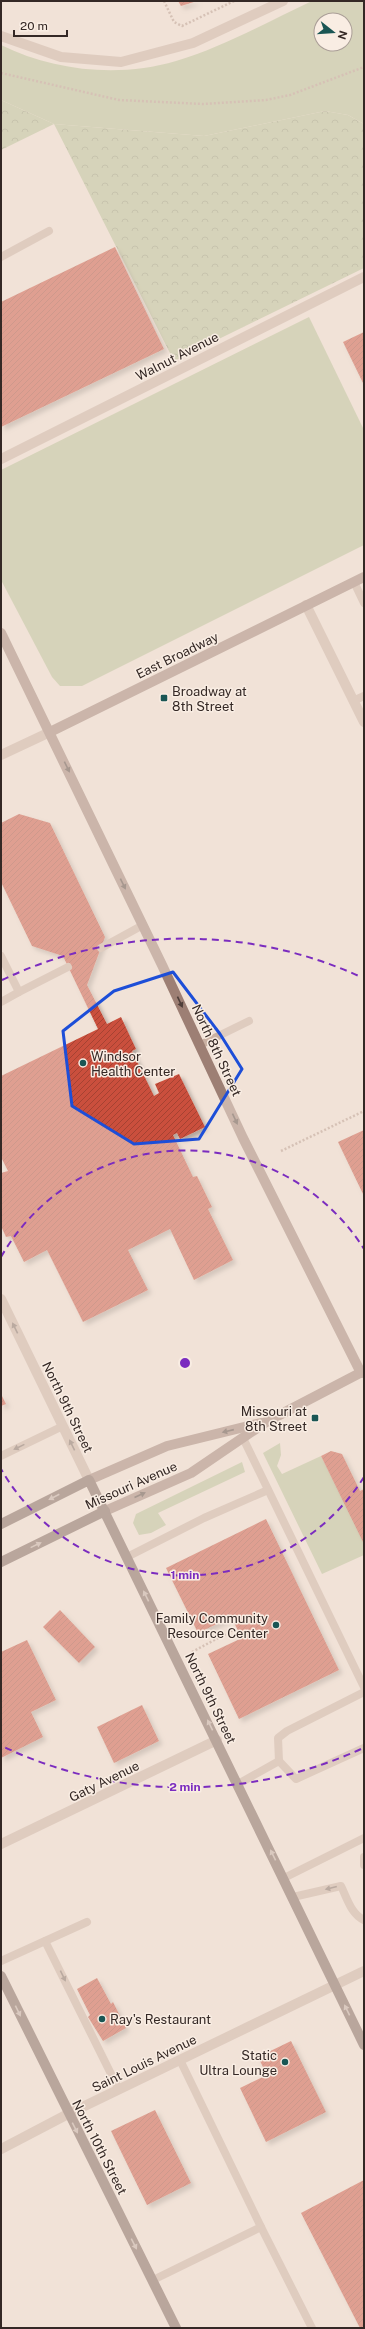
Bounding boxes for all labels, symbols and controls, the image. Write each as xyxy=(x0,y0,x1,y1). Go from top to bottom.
scale bar xyxy=(14,12,67,38)
north arrow xyxy=(313,12,353,52)
text: 20 m xyxy=(20,19,48,33)
text: N xyxy=(336,29,350,41)
street label: Walnut Avenue xyxy=(133,329,221,384)
street label: East Broadway xyxy=(134,629,221,682)
place label: Broadway at 8th Street xyxy=(172,684,247,714)
marker: Broadway at 8th Street xyxy=(159,693,169,703)
one-way arrow xyxy=(64,762,70,773)
one-way arrow xyxy=(120,879,126,890)
one-way arrow xyxy=(177,996,183,1007)
street label: North 8th Street xyxy=(189,1002,244,1099)
place label: Windsor Health Center xyxy=(91,1049,175,1079)
marker: Windsor Health Center xyxy=(78,1058,88,1068)
one-way arrow xyxy=(232,1114,238,1125)
one-way arrow xyxy=(12,1323,18,1334)
centre of rings xyxy=(178,1356,192,1370)
street label: North 9th Street xyxy=(39,1359,96,1455)
place label: Missouri at 8th Street xyxy=(241,1404,307,1434)
marker: Missouri at 8th Street xyxy=(310,1413,320,1423)
one-way arrow xyxy=(222,1428,235,1434)
one-way arrow xyxy=(69,1439,75,1451)
one-way arrow xyxy=(14,1444,25,1450)
street label: Missouri Avenue xyxy=(83,1458,179,1512)
one-way arrow xyxy=(134,1492,146,1498)
one-way arrow xyxy=(48,1494,60,1501)
one-way arrow xyxy=(30,1542,42,1548)
text: 1 min xyxy=(171,1568,199,1582)
one-way arrow xyxy=(143,1591,149,1602)
place label: Family Community Resource Center xyxy=(156,1611,268,1641)
marker: Family Community Resource Center xyxy=(271,1620,281,1630)
street label: North 9th Street xyxy=(182,1650,239,1746)
one-way arrow xyxy=(207,1720,213,1731)
street label: Gaty Avenue xyxy=(67,1758,142,1805)
text: 2 min xyxy=(169,1780,201,1794)
one-way arrow xyxy=(269,1849,276,1861)
one-way arrow xyxy=(325,1886,337,1892)
one-way arrow xyxy=(59,1970,66,1982)
one-way arrow xyxy=(344,2004,350,2016)
one-way arrow xyxy=(15,2006,21,2017)
place label: Ray's Restaurant xyxy=(110,2012,211,2027)
marker: Ray's Restaurant xyxy=(97,2014,107,2024)
street label: Saint Louis Avenue xyxy=(90,2032,199,2095)
place label: Static Ultra Lounge xyxy=(199,2048,277,2078)
marker: Static Ultra Lounge xyxy=(280,2057,290,2067)
street label: North 10th Street xyxy=(69,2097,130,2197)
one-way arrow xyxy=(72,2122,79,2134)
one-way arrow xyxy=(131,2238,138,2250)

